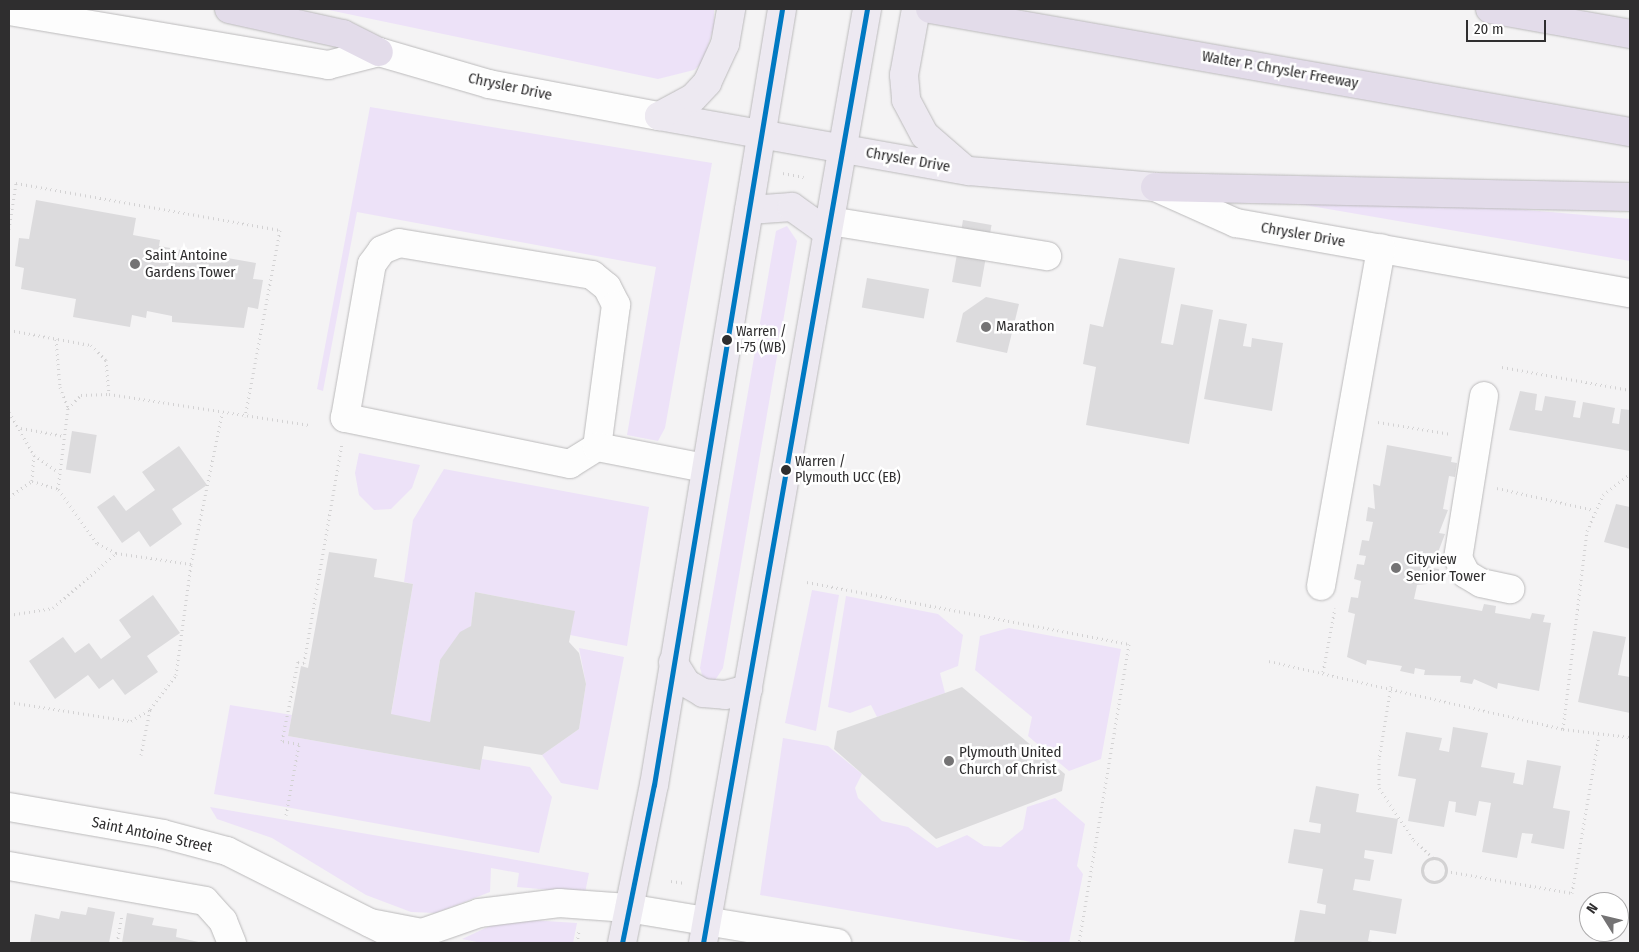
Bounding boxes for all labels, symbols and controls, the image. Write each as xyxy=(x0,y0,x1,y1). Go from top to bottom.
scale bar xyxy=(1469,10,1549,42)
text: 20 m xyxy=(1474,20,1504,38)
street label: Walter P. Chrysler Freeway xyxy=(1200,47,1360,93)
street label: Chrysler Drive xyxy=(466,69,554,105)
street label: Chrysler Drive xyxy=(864,144,952,176)
street label: Chrysler Drive xyxy=(1259,219,1347,251)
place label: Saint Antoine Gardens Tower xyxy=(145,246,236,281)
marker: Saint Antoine Gardens Tower xyxy=(129,258,141,270)
place label: Marathon xyxy=(996,318,1055,336)
marker: Marathon xyxy=(980,321,992,333)
place label: Warren / I-75 (WB) xyxy=(736,324,786,357)
marker: Warren / I-75 (WB) xyxy=(722,335,732,345)
place label: Warren / Plymouth UCC (EB) xyxy=(795,454,901,487)
marker: Warren / Plymouth UCC (EB) xyxy=(781,465,791,475)
place label: Cityview Senior Tower xyxy=(1406,550,1486,585)
marker: Cityview Senior Tower xyxy=(1390,562,1402,574)
place label: Plymouth United Church of Christ xyxy=(959,743,1061,778)
marker: Plymouth United Church of Christ xyxy=(943,755,955,767)
street label: Saint Antoine Street xyxy=(90,813,214,857)
north arrow xyxy=(1579,892,1629,942)
text: N xyxy=(1583,900,1602,917)

